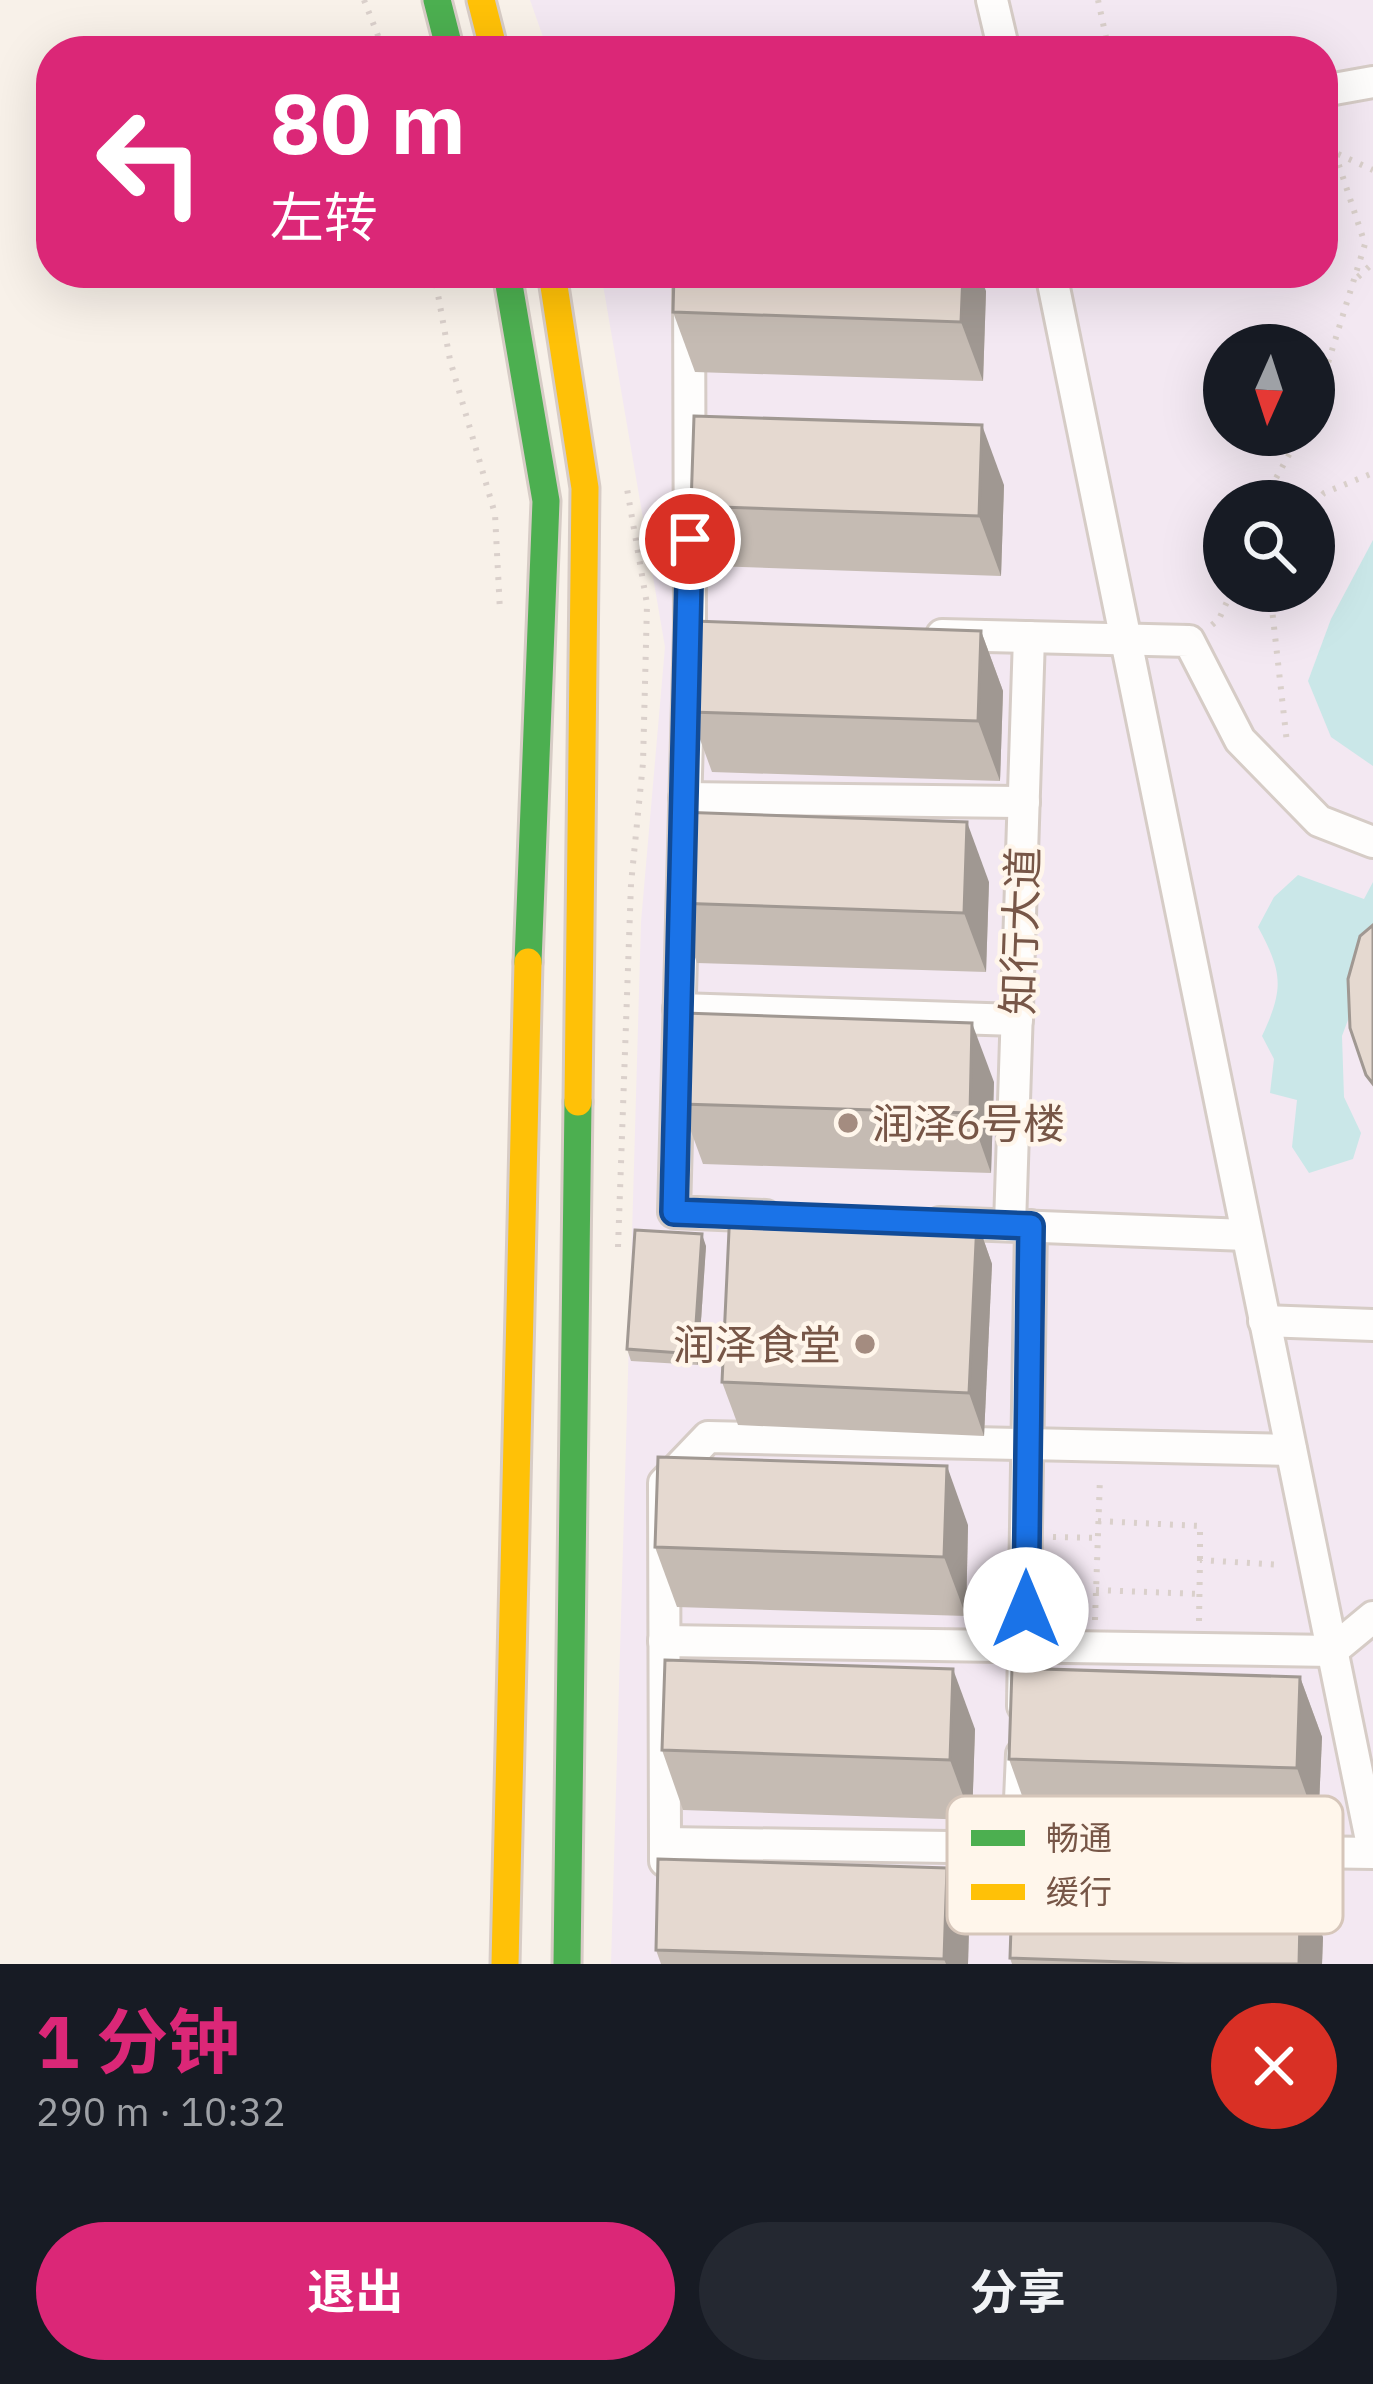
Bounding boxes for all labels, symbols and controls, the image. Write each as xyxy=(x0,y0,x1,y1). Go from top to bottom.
text: 80 m xyxy=(270,68,466,177)
icon: left xyxy=(72,84,228,240)
text: 左转 xyxy=(270,182,378,252)
north arrow xyxy=(1203,324,1335,456)
map controls xyxy=(1203,324,1335,612)
button: search xyxy=(1203,480,1335,612)
pin xyxy=(639,488,741,590)
icon: arrive xyxy=(657,506,723,572)
street label: 知行大道 xyxy=(990,846,1050,1016)
place label: 润泽6号楼 xyxy=(872,1096,1065,1151)
marker: 润泽6号楼 xyxy=(835,1110,861,1136)
place label: 润泽食堂 xyxy=(673,1317,841,1372)
marker: 润泽食堂 xyxy=(852,1331,878,1357)
position arrow xyxy=(963,1547,1089,1673)
legend xyxy=(947,1796,1343,1934)
text: 畅通 xyxy=(1046,1816,1112,1859)
text: 缓行 xyxy=(1046,1870,1112,1913)
text: 1 分钟 xyxy=(36,1994,240,2088)
button: close xyxy=(1211,2003,1337,2129)
text: 290 m · 10:32 xyxy=(36,2086,286,2137)
button: 退出 xyxy=(36,2222,675,2360)
button: 分享 xyxy=(699,2222,1337,2360)

